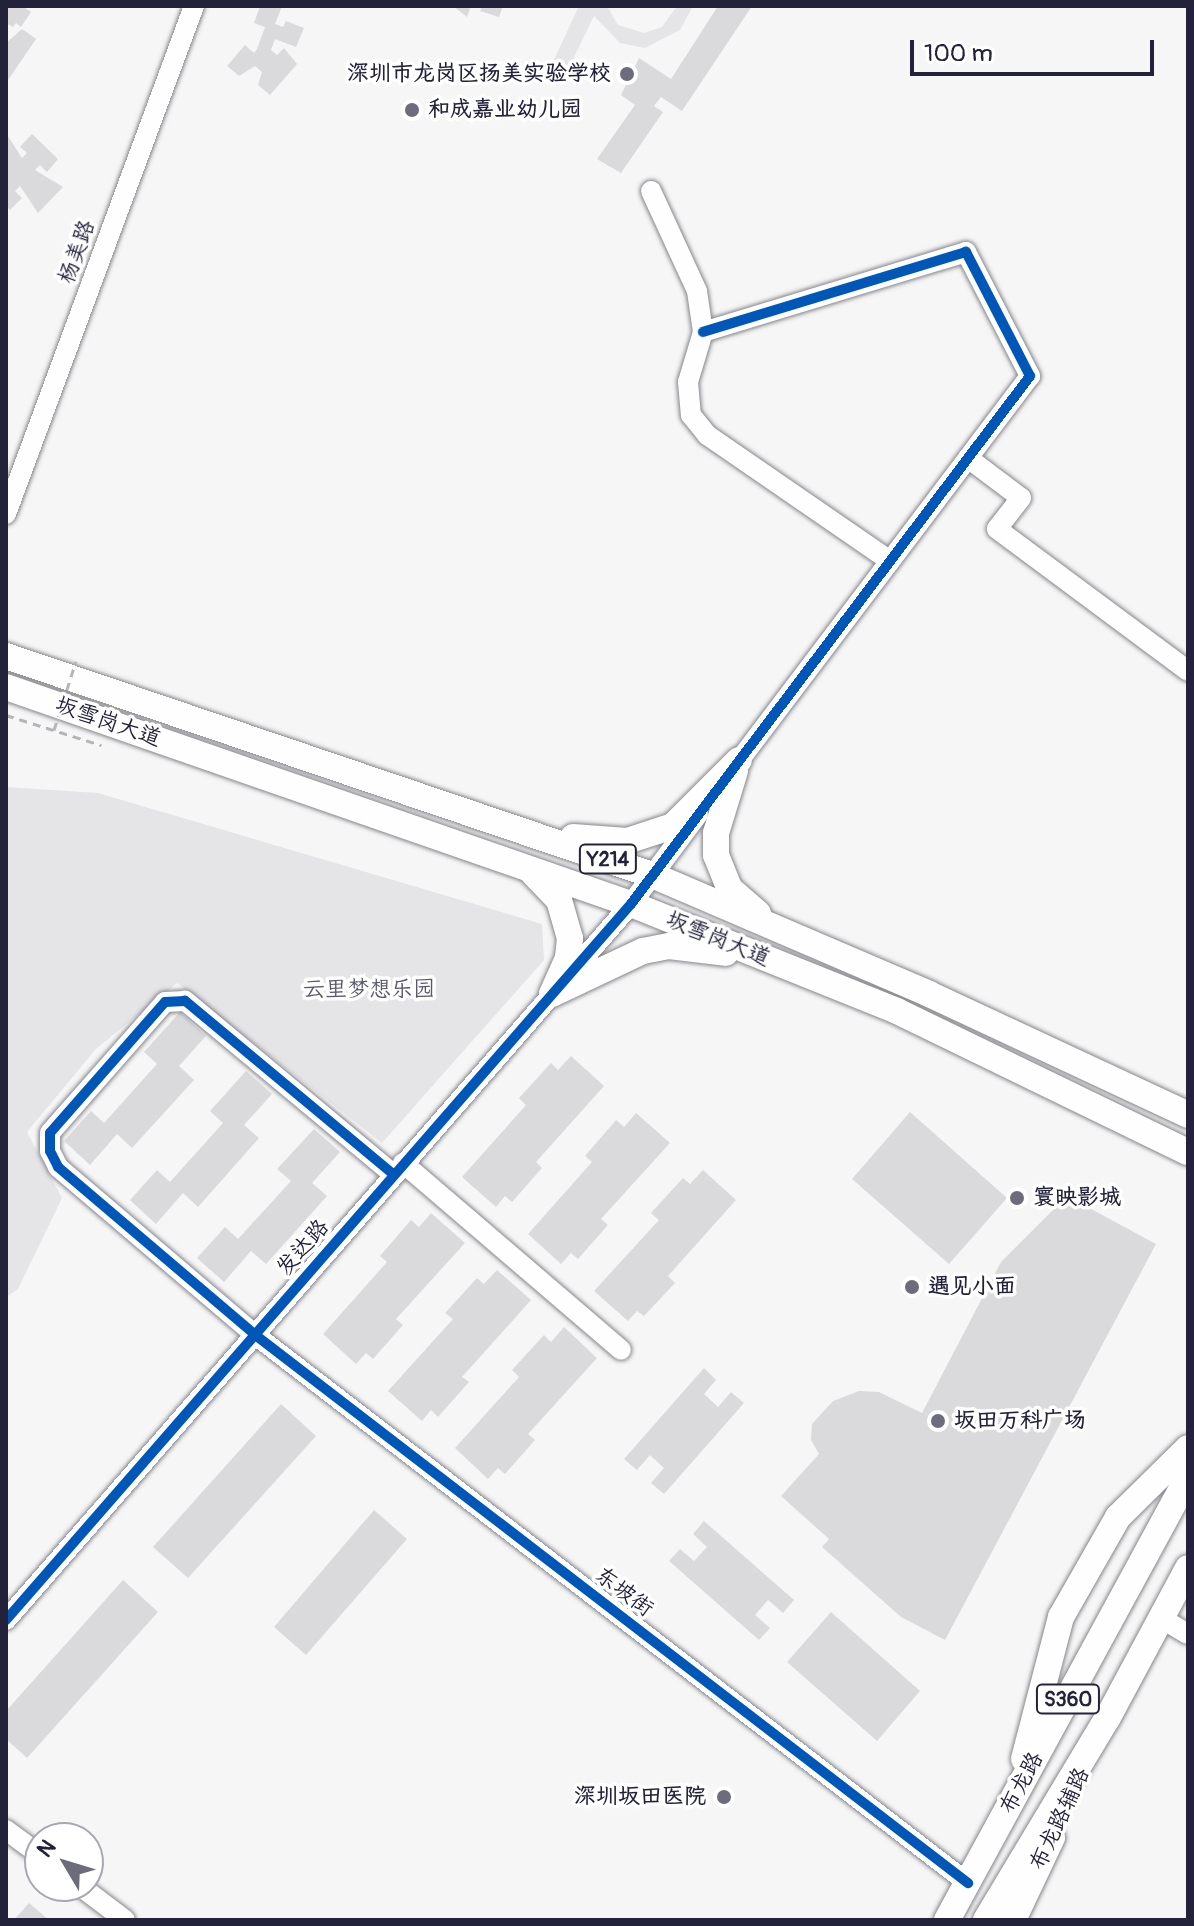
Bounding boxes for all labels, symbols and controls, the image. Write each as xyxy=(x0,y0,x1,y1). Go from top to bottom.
scale bar xyxy=(914,24,1158,74)
text: 100 m xyxy=(924,39,993,68)
place label: 深圳市龙岗区扬美实验学校 xyxy=(347,61,611,87)
marker: 深圳市龙岗区扬美实验学校 xyxy=(618,65,636,83)
place label: 和成嘉业幼儿园 xyxy=(428,97,582,123)
marker: 和成嘉业幼儿园 xyxy=(403,101,421,119)
street label: 杨美路 xyxy=(53,216,101,288)
street label: 坂雪岗大道 xyxy=(52,692,164,752)
road number: Y214 xyxy=(578,843,638,875)
street label: 坂雪岗大道 xyxy=(662,906,774,972)
park label: 云里梦想乐园 xyxy=(303,977,435,1003)
place label: 寰映影城 xyxy=(1033,1185,1121,1211)
marker: 寰映影城 xyxy=(1008,1189,1026,1207)
street label: 发达路 xyxy=(271,1214,335,1282)
place label: 遇见小面 xyxy=(928,1274,1016,1300)
marker: 遇见小面 xyxy=(903,1278,921,1296)
place label: 坂田万科广场 xyxy=(954,1408,1086,1434)
marker: 坂田万科广场 xyxy=(929,1412,947,1430)
street label: 东坡街 xyxy=(590,1562,658,1622)
road number: S360 xyxy=(1034,1683,1102,1715)
street label: 布龙路 xyxy=(995,1748,1049,1818)
street label: 布龙路辅路 xyxy=(1025,1764,1095,1874)
place label: 深圳坂田医院 xyxy=(574,1784,706,1810)
marker: 深圳坂田医院 xyxy=(713,1786,735,1808)
north arrow xyxy=(24,1822,104,1902)
text: N xyxy=(31,1834,62,1863)

